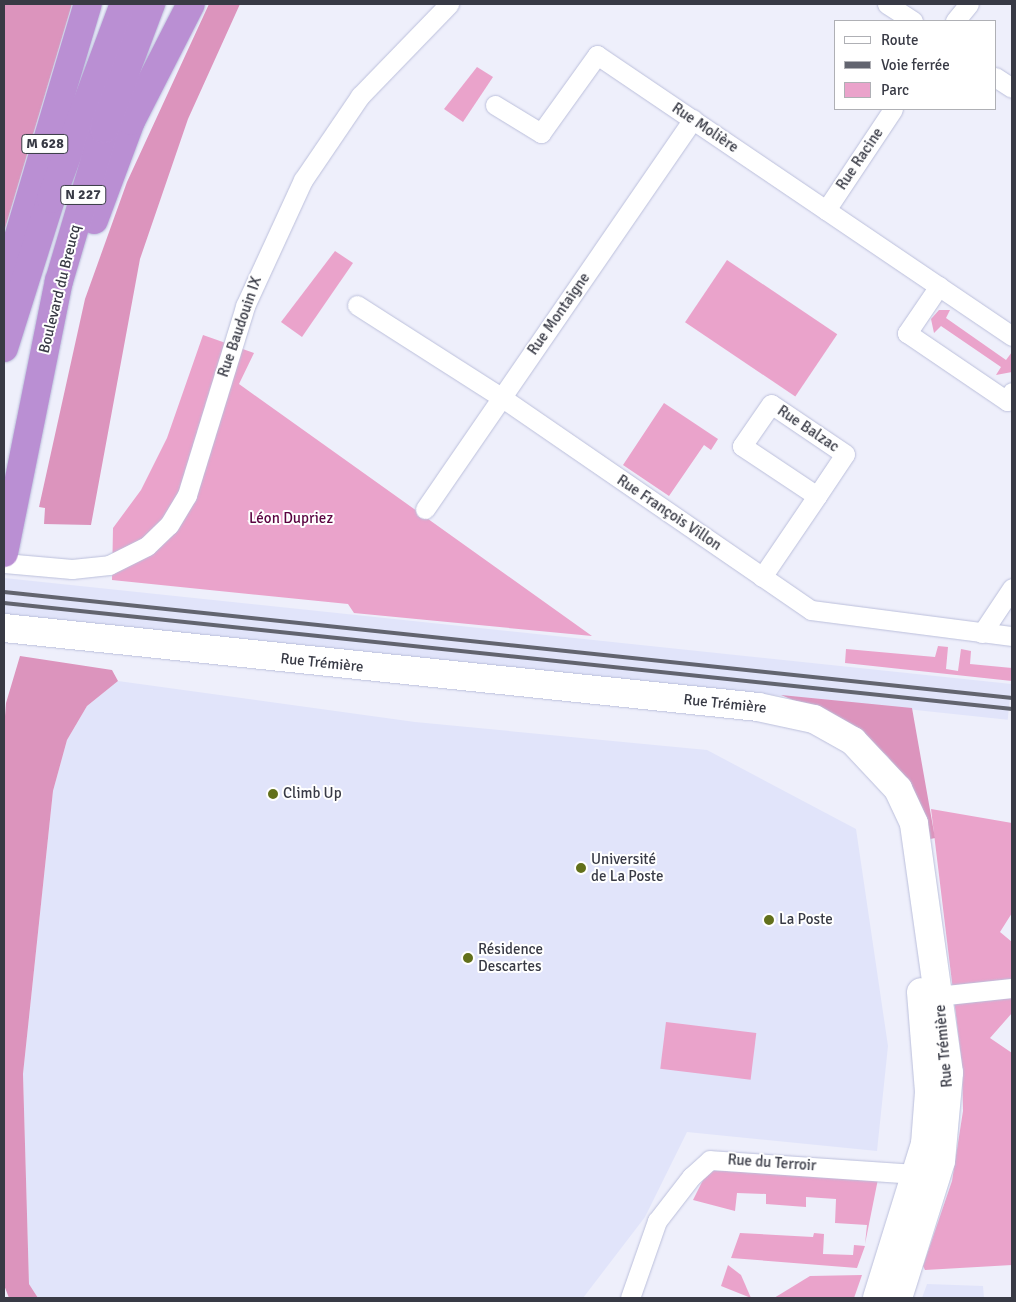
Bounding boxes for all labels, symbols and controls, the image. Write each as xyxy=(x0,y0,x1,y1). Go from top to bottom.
legend xyxy=(834,20,996,110)
text: Route xyxy=(881,31,918,49)
text: Voie ferrée xyxy=(881,56,950,74)
text: Parc xyxy=(881,81,909,99)
street label: Rue Molière xyxy=(668,99,742,157)
street label: Rue Racine xyxy=(833,125,887,193)
road number: M 628 xyxy=(21,132,69,156)
road number: N 227 xyxy=(59,184,107,206)
street label: Boulevard du Breucq xyxy=(35,223,85,355)
street label: Rue Montaigne xyxy=(524,269,594,359)
street label: Rue Baudouin IX xyxy=(214,274,266,380)
street label: Rue Balzac xyxy=(774,402,842,456)
street label: Rue François Villon xyxy=(613,471,725,555)
park label: Léon Dupriez xyxy=(249,510,333,528)
street label: Rue Trémière xyxy=(280,650,364,676)
street label: Rue Trémière xyxy=(683,691,767,717)
place label: Climb Up xyxy=(283,785,342,803)
marker: Climb Up xyxy=(267,788,279,800)
place label: Université de La Poste xyxy=(591,850,663,885)
marker: Université de La Poste xyxy=(575,862,587,874)
place label: La Poste xyxy=(779,911,833,929)
marker: La Poste xyxy=(763,914,775,926)
place label: Résidence Descartes xyxy=(478,940,543,975)
marker: Résidence Descartes xyxy=(462,952,474,964)
street label: Rue Trémière xyxy=(931,1004,957,1088)
street label: Rue du Terroir xyxy=(727,1151,817,1175)

